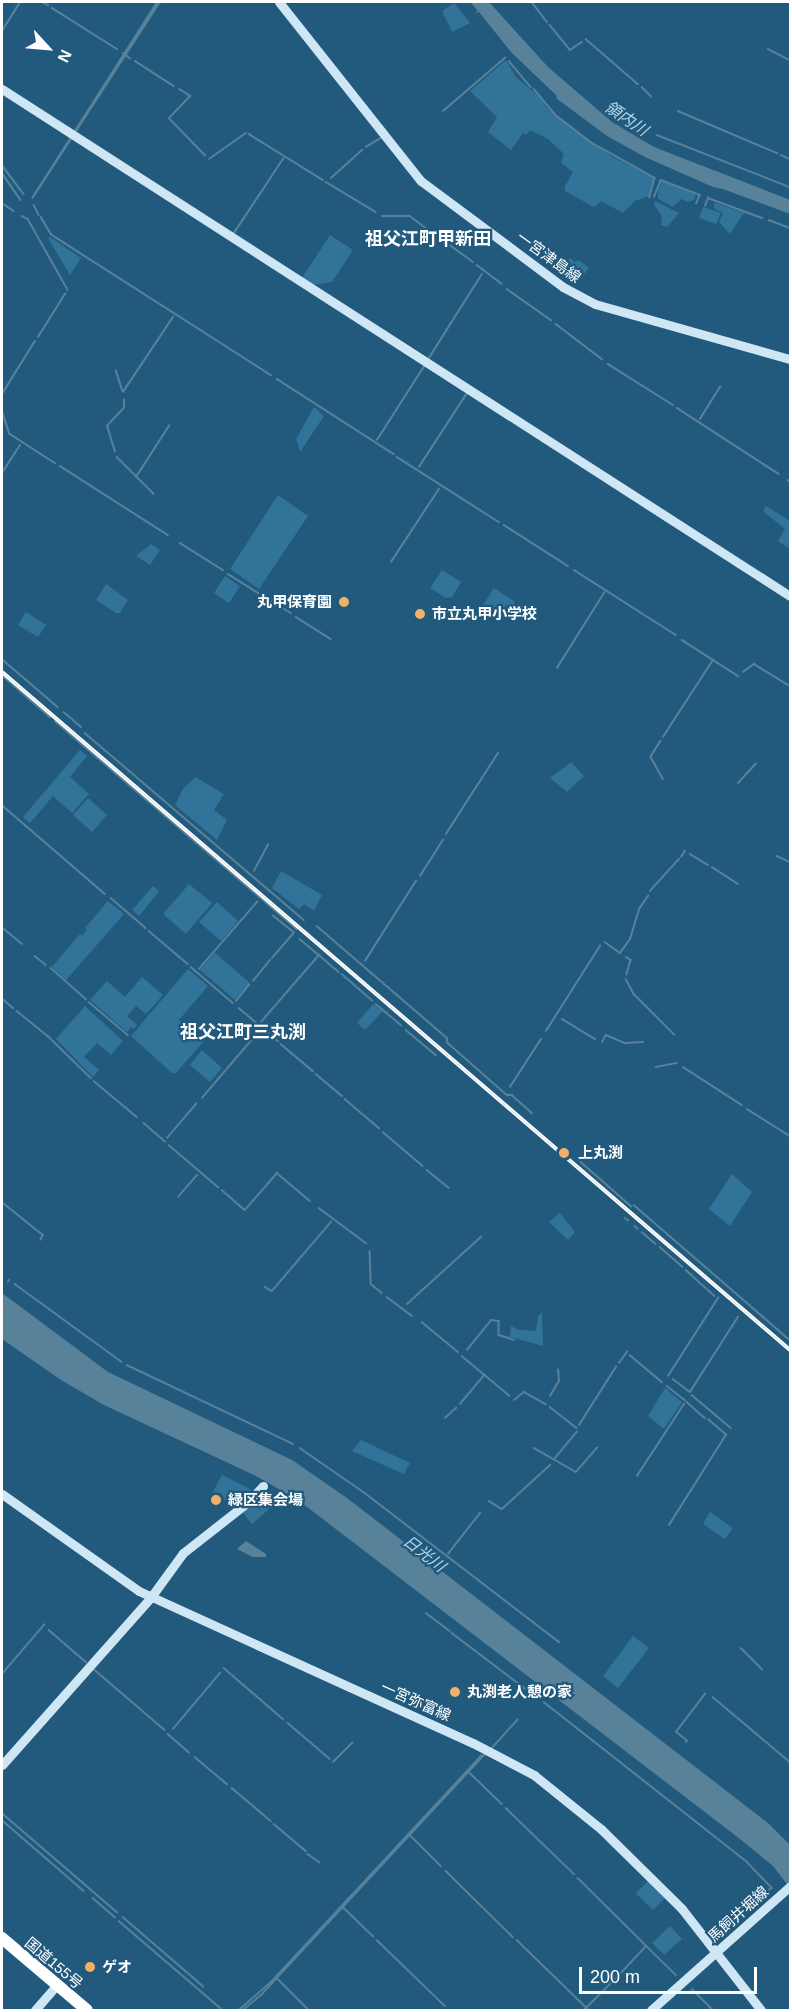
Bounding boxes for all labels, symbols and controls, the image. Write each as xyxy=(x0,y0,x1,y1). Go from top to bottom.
north arrow xyxy=(18,18,78,78)
text: N xyxy=(54,47,75,65)
water label: 領内川 xyxy=(601,98,651,140)
district label: 祖父江町甲新田 xyxy=(365,228,491,250)
street label: 一宮津島線 xyxy=(513,228,585,286)
place label: 丸甲保育園 xyxy=(257,593,332,611)
marker: 丸甲保育園 xyxy=(337,595,351,609)
place label: 市立丸甲小学校 xyxy=(432,605,537,623)
marker: 市立丸甲小学校 xyxy=(413,607,427,621)
district label: 祖父江町三丸渕 xyxy=(180,1021,306,1043)
marker: 上丸渕 xyxy=(555,1144,573,1162)
place label: 上丸渕 xyxy=(578,1144,623,1162)
place label: 緑区集会場 xyxy=(228,1491,303,1509)
marker: 緑区集会場 xyxy=(209,1493,223,1507)
water label: 日光川 xyxy=(399,1532,449,1576)
street label: 一宮弥富線 xyxy=(378,1678,454,1724)
place label: 丸渕老人憩の家 xyxy=(467,1683,572,1701)
marker: 丸渕老人憩の家 xyxy=(448,1685,462,1699)
street label: 馬飼井堀線 xyxy=(704,1882,772,1946)
street label: 国道155号 xyxy=(21,1934,87,1992)
scale bar xyxy=(582,1955,760,1993)
place label: ゲオ xyxy=(102,1958,132,1976)
marker: ゲオ xyxy=(83,1960,97,1974)
text: 200 m xyxy=(590,1967,640,1987)

